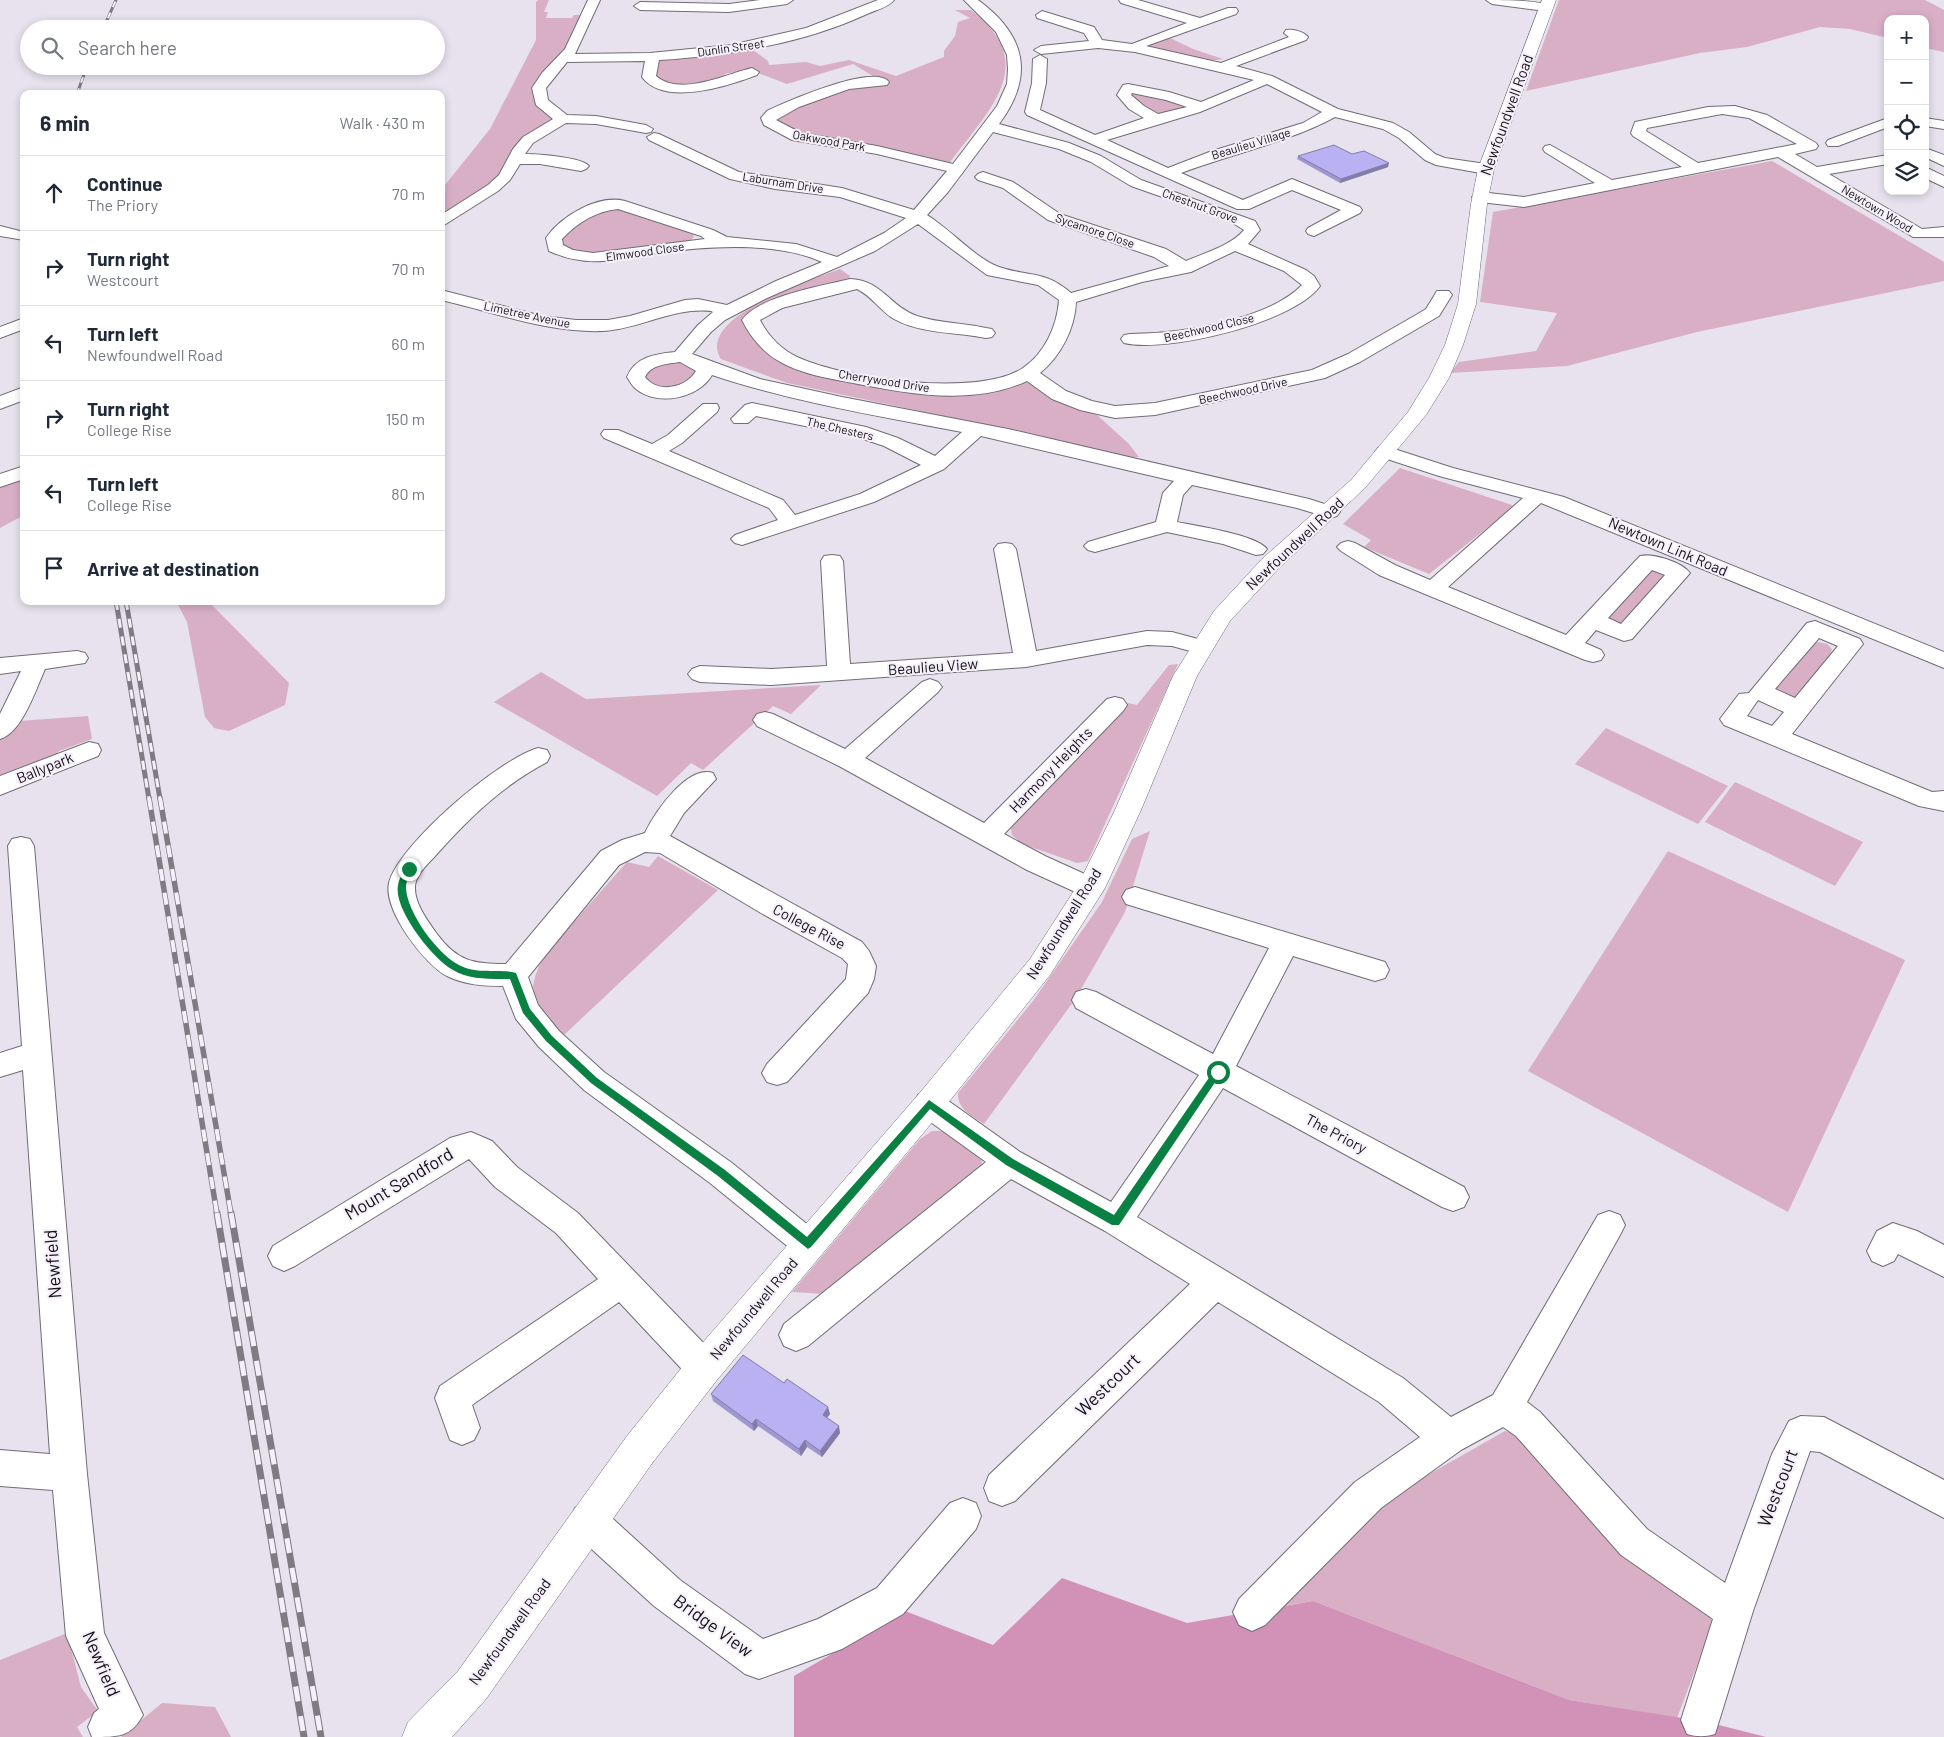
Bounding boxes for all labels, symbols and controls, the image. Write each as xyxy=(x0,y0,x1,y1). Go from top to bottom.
map controls xyxy=(1884,15,1929,195)
button: + xyxy=(1884,15,1929,60)
search box xyxy=(20,20,445,75)
icon: search xyxy=(38,34,66,62)
street label: Dunlin Street xyxy=(696,35,765,59)
text: Search here xyxy=(78,36,177,59)
street label: Newfoundwell Road xyxy=(1476,52,1536,178)
button: − xyxy=(1884,60,1929,105)
button: locate xyxy=(1884,105,1929,150)
text: 6 min xyxy=(40,110,90,135)
text: Walk · 430 m xyxy=(340,113,425,132)
street label: Beaulieu Village xyxy=(1209,124,1292,162)
street label: Oakwood Park xyxy=(792,127,867,153)
button: layers xyxy=(1884,150,1929,195)
street label: Laburnam Drive xyxy=(742,169,825,195)
text: Continue xyxy=(87,172,163,195)
icon: ahead xyxy=(40,179,68,207)
street label: Newtown Wood xyxy=(1839,181,1916,235)
text: 70 m xyxy=(392,184,425,203)
street label: Chestnut Grove xyxy=(1161,185,1240,225)
text: The Priory xyxy=(87,195,158,214)
street label: Sycamore Close xyxy=(1054,210,1137,250)
street label: Elmwood Close xyxy=(605,239,685,263)
text: Turn right xyxy=(87,247,169,270)
icon: right xyxy=(40,254,68,282)
text: 70 m xyxy=(392,259,425,278)
text: Westcourt xyxy=(87,270,159,289)
street label: Limetree Avenue xyxy=(483,298,572,330)
street label: Beechwood Close xyxy=(1162,310,1255,344)
text: Turn left xyxy=(87,322,158,345)
icon: left xyxy=(40,329,68,357)
text: 60 m xyxy=(391,334,425,353)
text: Newfoundwell Road xyxy=(87,345,223,364)
street label: Cherrywood Drive xyxy=(838,366,931,394)
street label: Beechwood Drive xyxy=(1197,374,1288,406)
text: Turn right xyxy=(87,397,169,420)
icon: right xyxy=(40,404,68,432)
text: 150 m xyxy=(386,409,425,428)
street label: The Chesters xyxy=(805,414,875,443)
text: College Rise xyxy=(87,420,172,439)
text: Turn left xyxy=(87,472,158,495)
icon: left xyxy=(40,479,68,507)
text: 80 m xyxy=(391,484,425,503)
street label: Newfoundwell Road xyxy=(1242,493,1347,593)
text: College Rise xyxy=(87,495,172,514)
street label: Newtown Link Road xyxy=(1606,513,1731,579)
icon: arrive xyxy=(40,554,68,582)
text: Arrive at destination xyxy=(87,557,259,580)
street label: Beaulieu View xyxy=(887,654,979,678)
street label: Harmony Heights xyxy=(1005,723,1096,816)
street label: Ballypark xyxy=(14,747,76,787)
route end xyxy=(398,858,421,881)
street label: Newfoundwell Road xyxy=(1022,865,1105,982)
street label: College Rise xyxy=(770,900,849,953)
route start xyxy=(1207,1061,1230,1084)
street label: The Priory xyxy=(1303,1110,1370,1157)
street label: Mount Sandford xyxy=(340,1142,457,1224)
street label: Newfield xyxy=(39,1229,65,1299)
street label: Newfoundwell Road xyxy=(705,1254,801,1363)
street label: Westcourt xyxy=(1070,1348,1144,1420)
street label: Westcourt xyxy=(1752,1446,1802,1530)
street label: Newfoundwell Road xyxy=(464,1575,554,1688)
street label: Bridge View xyxy=(670,1589,758,1661)
street label: Newfield xyxy=(78,1628,126,1700)

